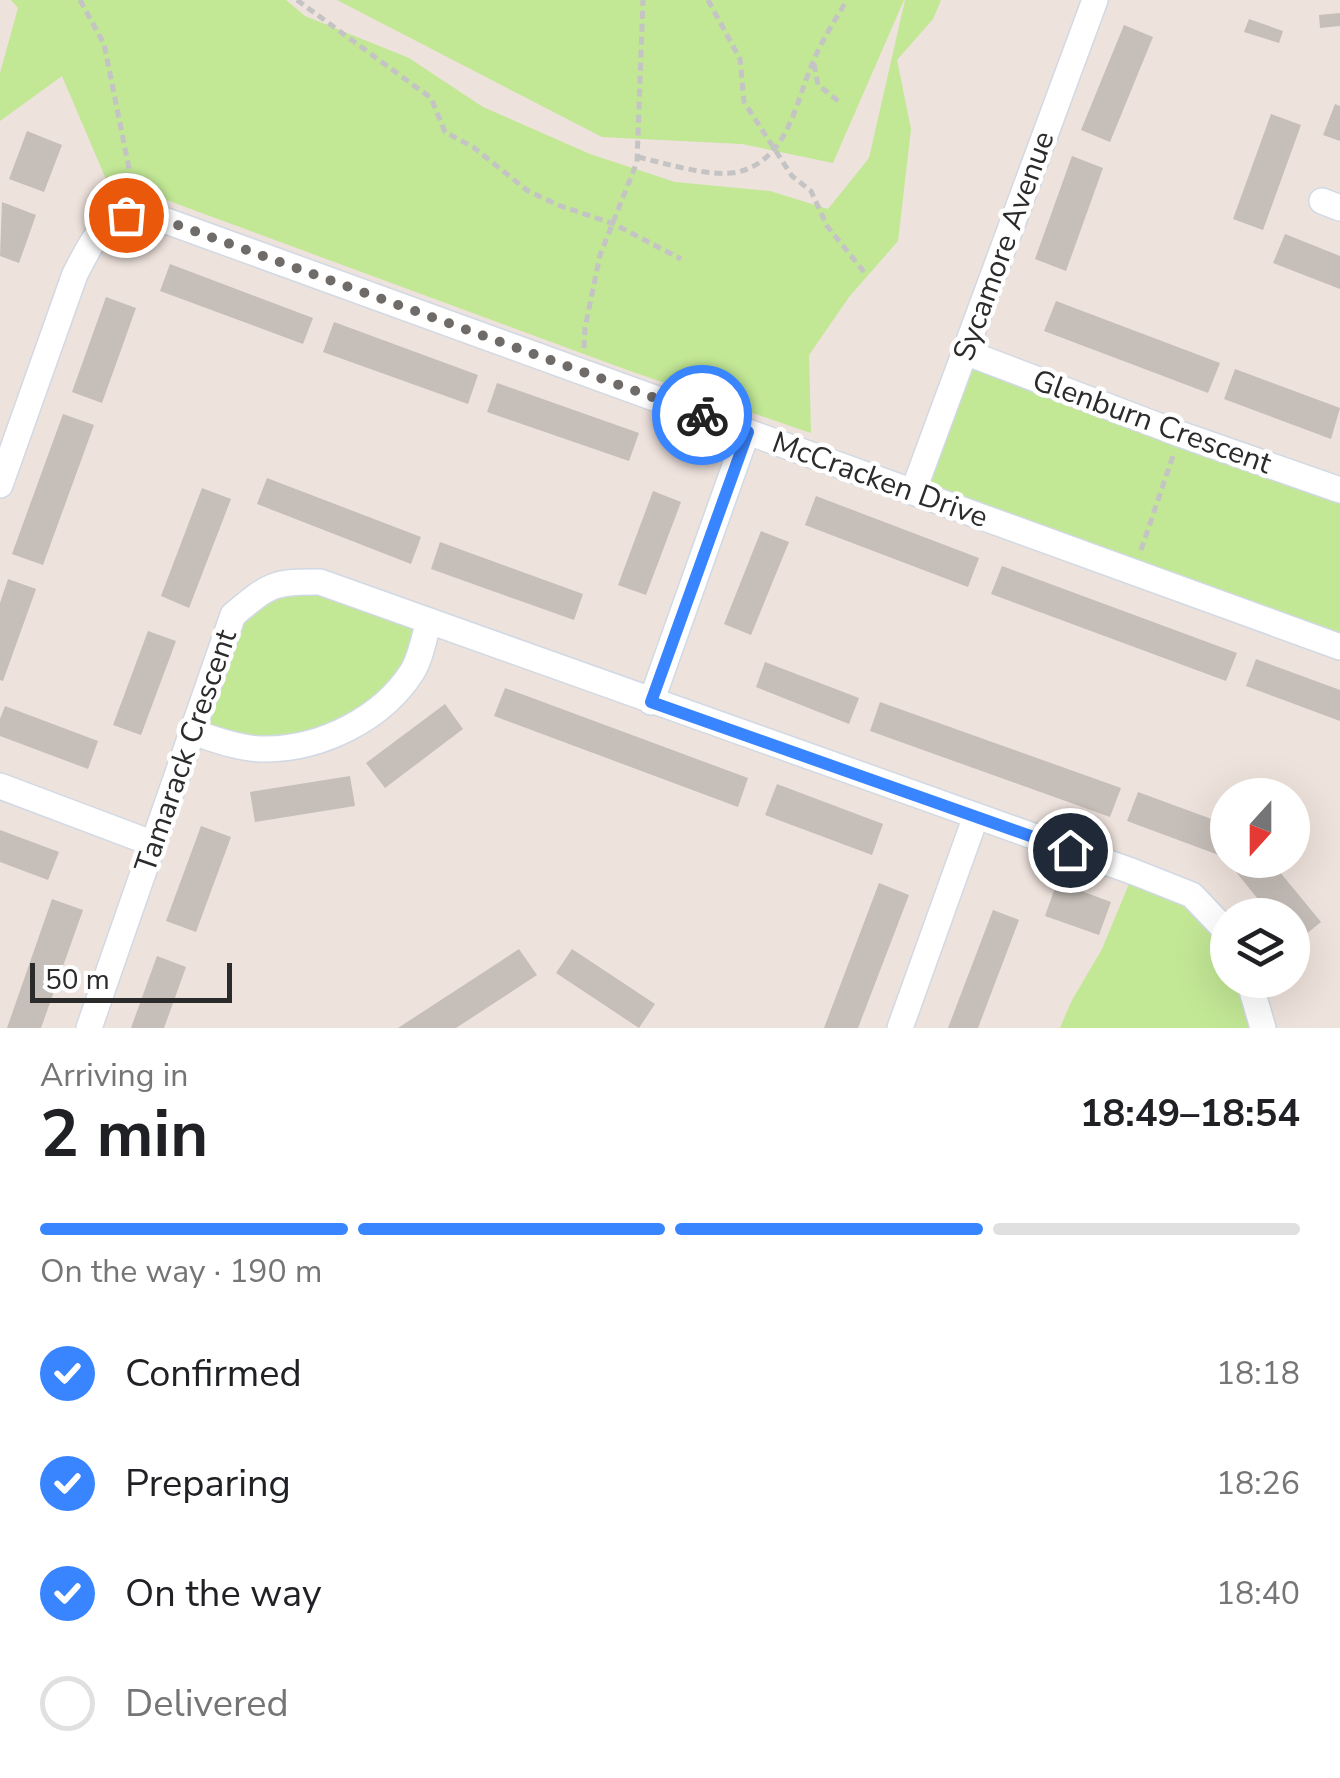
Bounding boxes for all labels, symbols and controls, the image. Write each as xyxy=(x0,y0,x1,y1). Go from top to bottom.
street label: Sycamore Avenue xyxy=(943,125,1065,367)
pin xyxy=(84,173,169,258)
icon: bag xyxy=(99,188,154,243)
street label: Glenburn Crescent xyxy=(1027,360,1278,484)
courier xyxy=(652,365,752,465)
icon: bike xyxy=(675,388,730,443)
street label: McCracken Drive xyxy=(767,422,993,538)
street label: Tamarack Crescent xyxy=(125,624,247,878)
north arrow xyxy=(1210,778,1310,878)
map controls xyxy=(1210,778,1310,998)
pin xyxy=(1028,808,1113,893)
icon: home xyxy=(1043,823,1098,878)
button: layers xyxy=(1210,898,1310,998)
scale bar xyxy=(30,958,232,1003)
text: 50 m xyxy=(45,961,110,999)
text: Arriving in xyxy=(40,1054,188,1097)
text: 18:49–18:54 xyxy=(1080,1088,1300,1139)
text: 2 min xyxy=(40,1090,208,1179)
text: On the way · 190 m xyxy=(40,1250,322,1293)
icon: check xyxy=(40,1346,95,1401)
text: Confirmed xyxy=(125,1348,302,1399)
text: 18:18 xyxy=(1216,1352,1300,1395)
icon: check xyxy=(40,1456,95,1511)
text: Preparing xyxy=(125,1458,291,1509)
text: 18:26 xyxy=(1216,1462,1300,1505)
icon: check xyxy=(40,1566,95,1621)
text: On the way xyxy=(125,1568,321,1619)
text: 18:40 xyxy=(1216,1572,1300,1615)
text: Delivered xyxy=(125,1678,289,1729)

